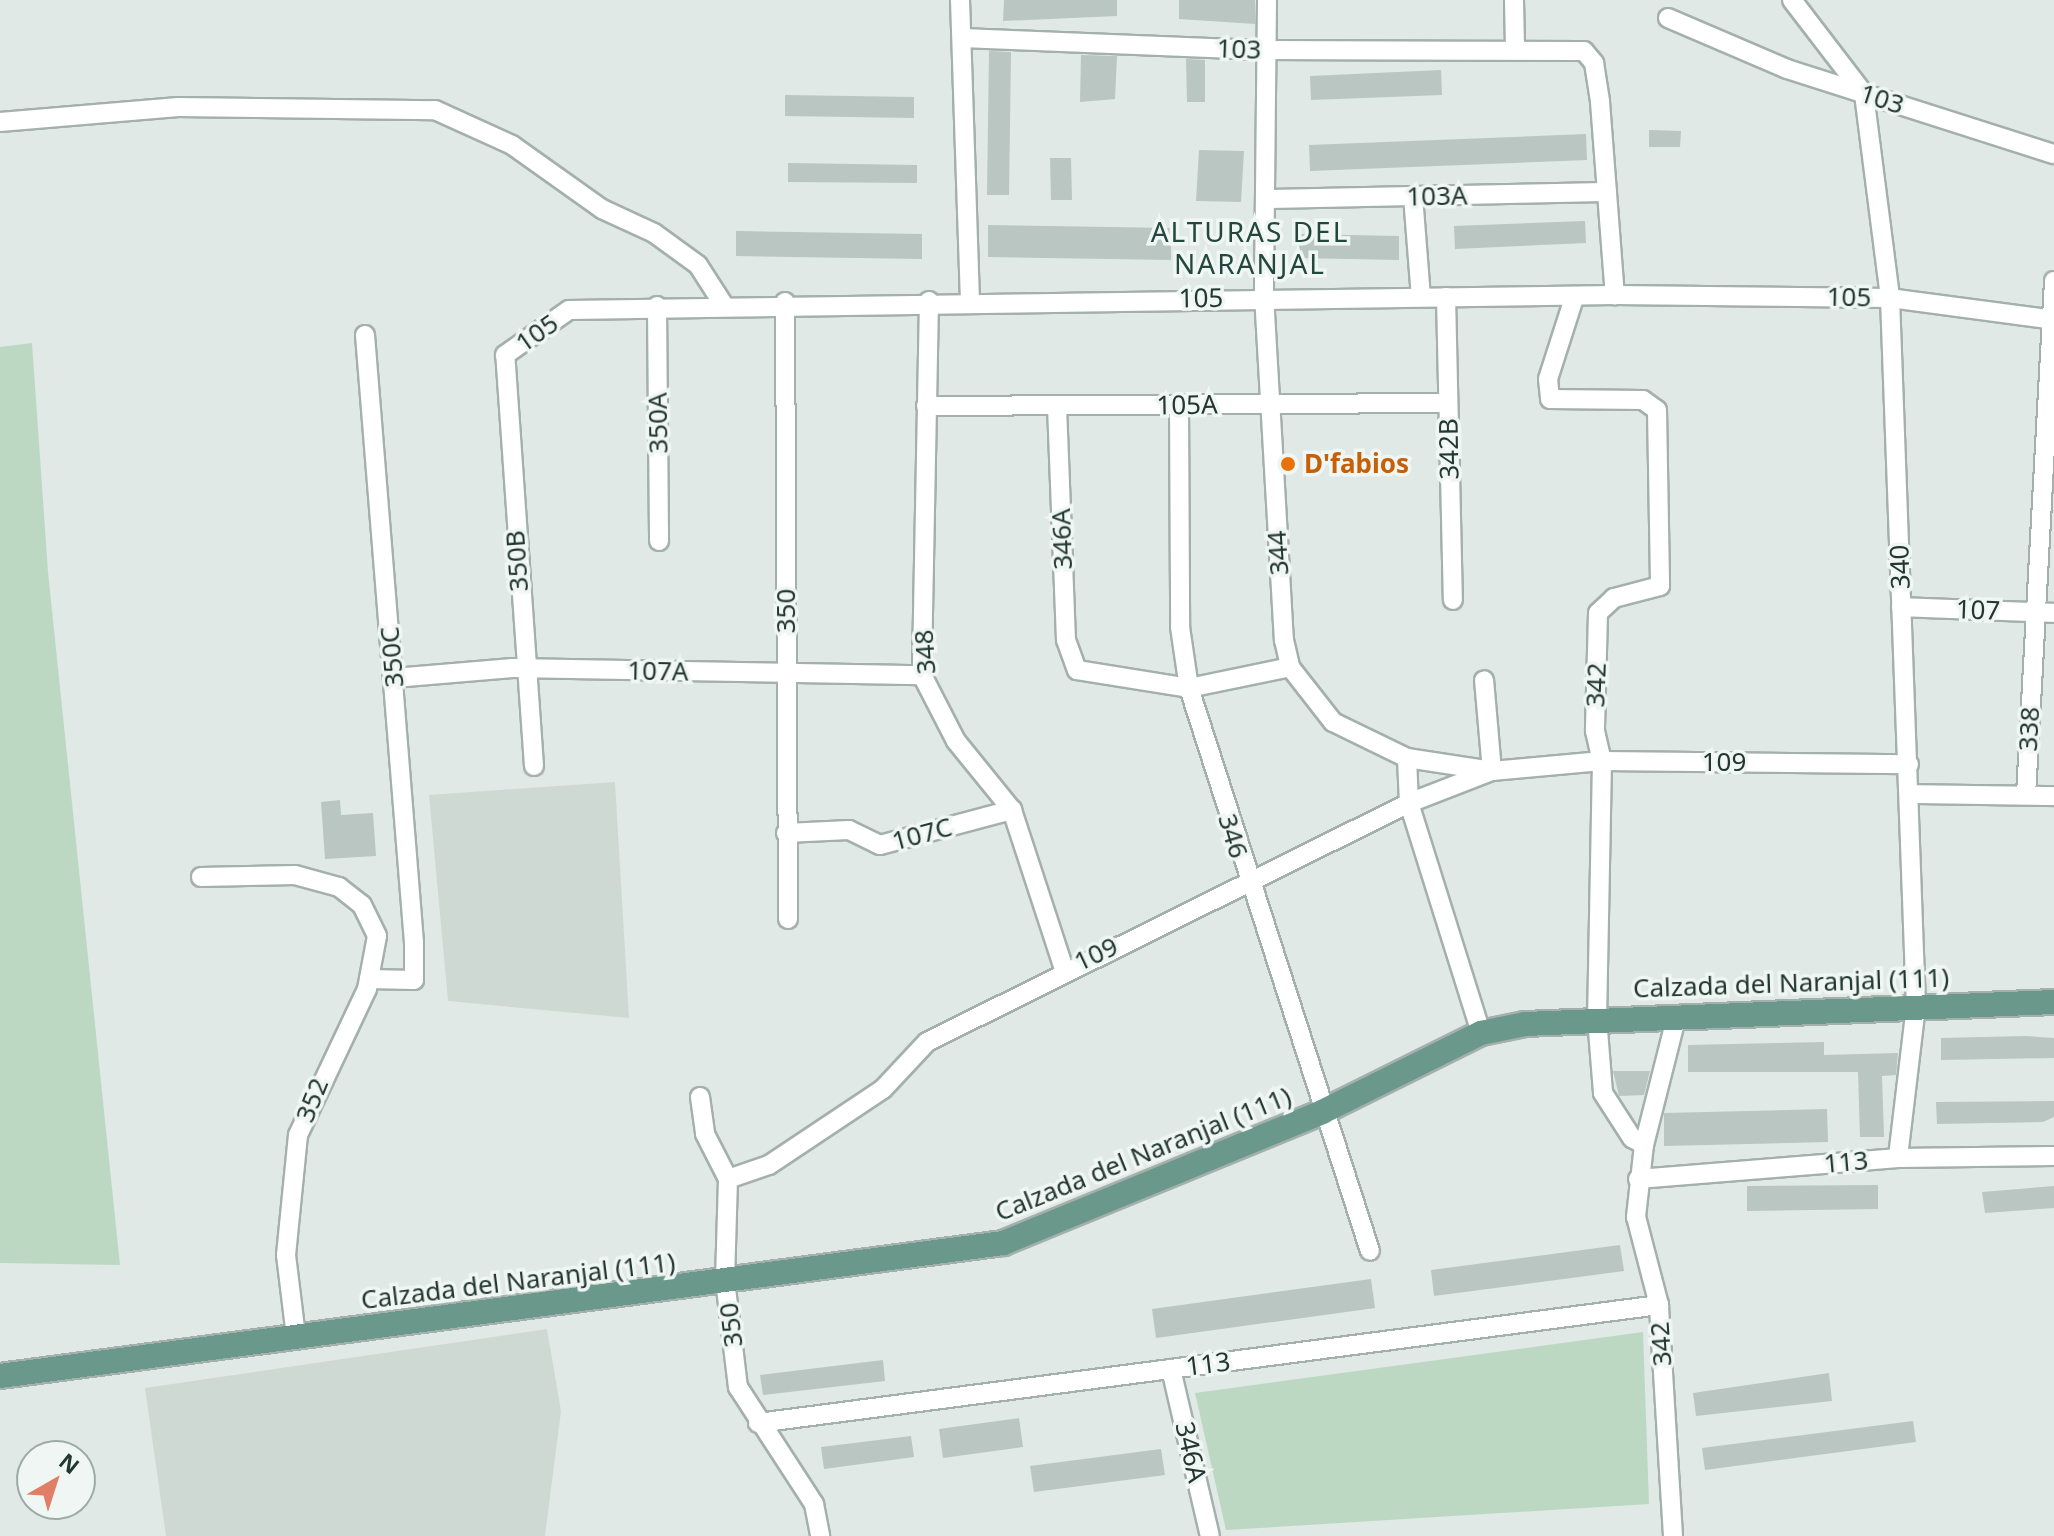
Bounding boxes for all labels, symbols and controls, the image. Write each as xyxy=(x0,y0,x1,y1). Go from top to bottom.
street label: 103 xyxy=(1216,33,1262,65)
street label: 103 xyxy=(1856,77,1908,121)
street label: 103A xyxy=(1406,180,1468,212)
district label: ALTURAS DEL NARANJAL xyxy=(1151,214,1349,280)
street label: 105 xyxy=(1826,281,1872,313)
street label: 105 xyxy=(1178,282,1224,314)
street label: 105 xyxy=(510,307,564,359)
street label: 105A xyxy=(1156,389,1218,421)
street label: 350A xyxy=(642,392,674,454)
street label: 342B xyxy=(1433,418,1465,480)
place label: D'fabios xyxy=(1304,448,1409,480)
marker: D'fabios xyxy=(1279,455,1297,473)
street label: 346A xyxy=(1045,508,1079,570)
street label: 350B xyxy=(499,529,535,593)
street label: 344 xyxy=(1261,530,1295,576)
street label: 340 xyxy=(1884,544,1916,590)
street label: 350 xyxy=(770,589,802,633)
street label: 107 xyxy=(1955,594,2001,626)
street label: 350C xyxy=(374,625,410,689)
street label: 348 xyxy=(908,629,942,675)
street label: 107A xyxy=(627,655,689,687)
street label: 342 xyxy=(1580,662,1612,708)
street label: 338 xyxy=(2012,706,2046,752)
street label: 109 xyxy=(1702,746,1746,778)
street label: 346 xyxy=(1212,810,1254,862)
street label: 107C xyxy=(888,811,956,857)
street label: 109 xyxy=(1069,930,1123,978)
street label: Calzada del Naranjal (111) xyxy=(1632,962,1950,1004)
street label: 352 xyxy=(289,1073,335,1127)
street label: Calzada del Naranjal (111) xyxy=(991,1080,1295,1228)
street label: 113 xyxy=(1822,1145,1870,1179)
street label: Calzada del Naranjal (111) xyxy=(359,1246,677,1316)
street label: 350 xyxy=(713,1301,749,1349)
street label: 342 xyxy=(1644,1321,1678,1367)
street label: 113 xyxy=(1184,1346,1232,1382)
street label: 346A xyxy=(1169,1419,1213,1485)
north arrow xyxy=(16,1440,96,1520)
text: N xyxy=(53,1446,86,1480)

